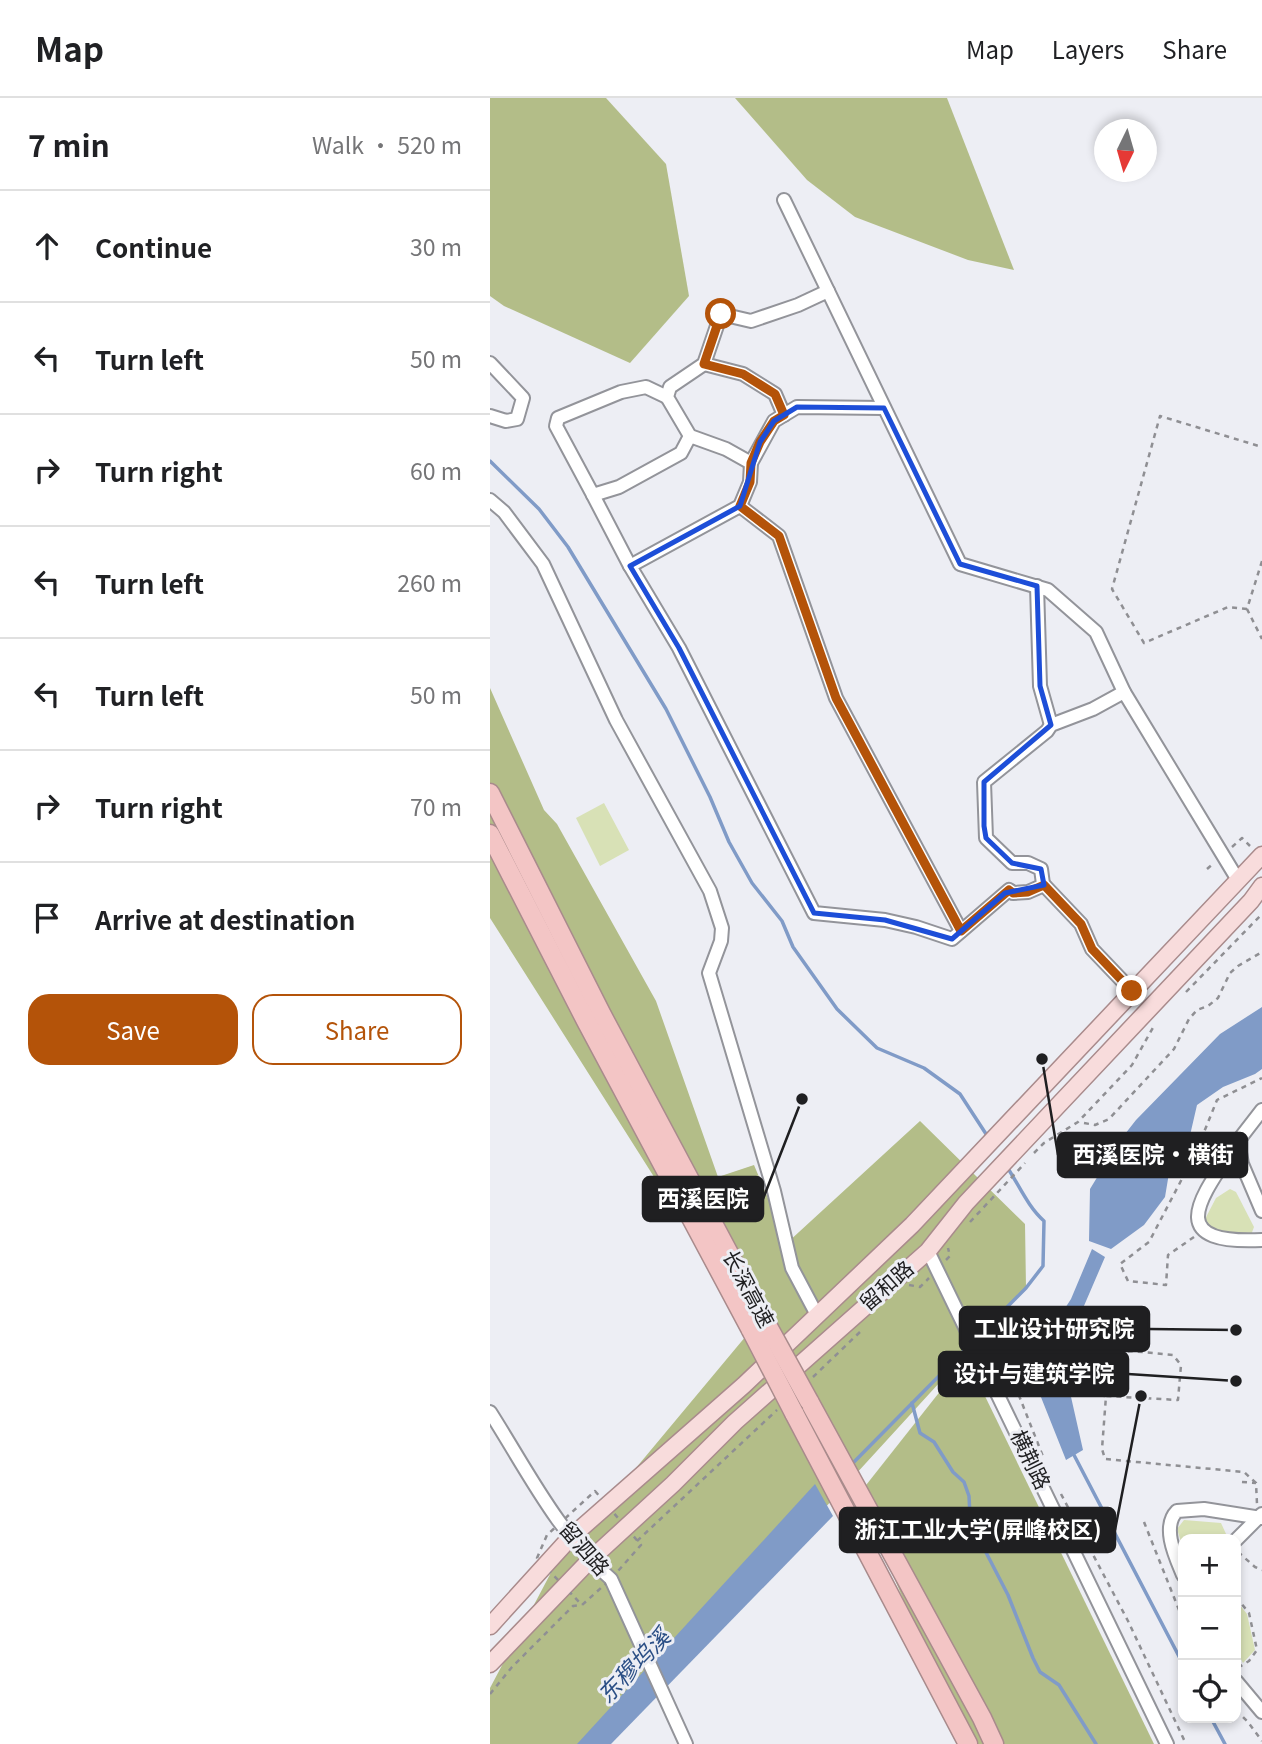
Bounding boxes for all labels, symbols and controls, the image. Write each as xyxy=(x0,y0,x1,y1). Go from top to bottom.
text: Map xyxy=(35,24,104,72)
text: Map xyxy=(966,31,1014,66)
text: Layers xyxy=(1052,31,1124,66)
text: Share xyxy=(1162,31,1227,66)
north arrow xyxy=(1094,119,1157,182)
text: 7 min xyxy=(28,122,110,166)
text: Walk · 520 m xyxy=(312,127,462,161)
icon: ahead xyxy=(28,227,66,265)
text: Continue xyxy=(95,228,212,265)
text: 30 m xyxy=(410,229,462,263)
route start xyxy=(705,298,736,329)
icon: left xyxy=(28,339,66,377)
text: Turn left xyxy=(95,340,204,377)
text: 50 m xyxy=(410,341,462,375)
icon: right xyxy=(28,451,66,489)
text: Turn right xyxy=(95,452,223,489)
text: 60 m xyxy=(410,453,462,487)
icon: left xyxy=(28,563,66,601)
text: Turn left xyxy=(95,564,204,601)
text: 260 m xyxy=(397,565,462,599)
icon: left xyxy=(28,675,66,713)
text: Turn left xyxy=(95,676,204,713)
text: 50 m xyxy=(410,677,462,711)
icon: right xyxy=(28,787,66,825)
text: Turn right xyxy=(95,788,223,825)
text: 70 m xyxy=(410,789,462,823)
icon: arrive xyxy=(28,899,66,937)
text: Arrive at destination xyxy=(95,900,356,937)
route end xyxy=(1116,975,1147,1006)
button: Save xyxy=(28,994,238,1065)
button: Share xyxy=(252,994,462,1065)
callout: 西溪医院·横街 xyxy=(1058,1133,1247,1177)
text: 西溪医院·横街 xyxy=(1073,1136,1234,1170)
callout: 西溪医院 xyxy=(643,1177,763,1221)
text: 西溪医院 xyxy=(657,1180,749,1214)
street label: 长深高速 xyxy=(717,1244,783,1332)
street label: 留和路 xyxy=(852,1253,919,1316)
callout: 工业设计研究院 xyxy=(960,1307,1149,1351)
text: 工业设计研究院 xyxy=(974,1310,1135,1344)
callout: 设计与建筑学院 xyxy=(939,1352,1128,1396)
text: 设计与建筑学院 xyxy=(954,1355,1115,1389)
street label: 横荆路 xyxy=(1005,1424,1059,1494)
callout: 浙江工业大学(屏峰校区) xyxy=(840,1508,1115,1552)
text: 浙江工业大学(屏峰校区) xyxy=(854,1511,1102,1545)
street label: 留泗路 xyxy=(554,1514,617,1581)
map controls xyxy=(1178,1534,1241,1723)
button: + xyxy=(1178,1534,1241,1597)
button: − xyxy=(1178,1597,1241,1660)
water label: 东穆坞溪 xyxy=(588,1618,679,1710)
button: locate xyxy=(1178,1660,1241,1723)

